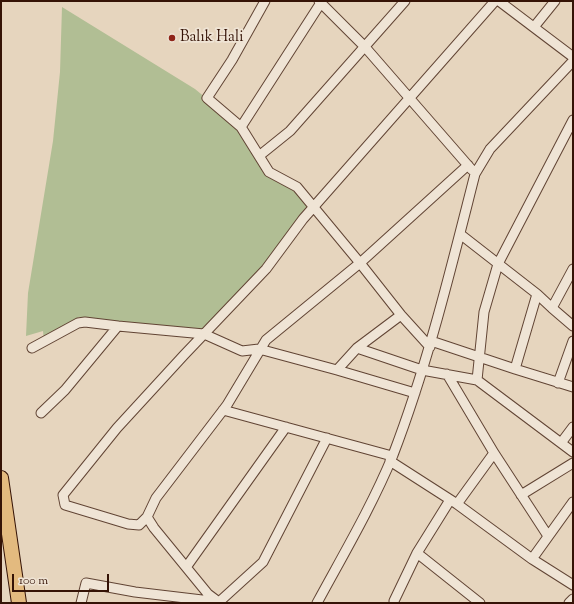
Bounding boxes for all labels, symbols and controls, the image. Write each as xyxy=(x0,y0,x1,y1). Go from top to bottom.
place label: Balık Hali xyxy=(180,29,243,47)
marker: Balık Hali xyxy=(167,33,177,43)
scale bar xyxy=(14,566,111,592)
text: 100 m xyxy=(19,572,48,590)

